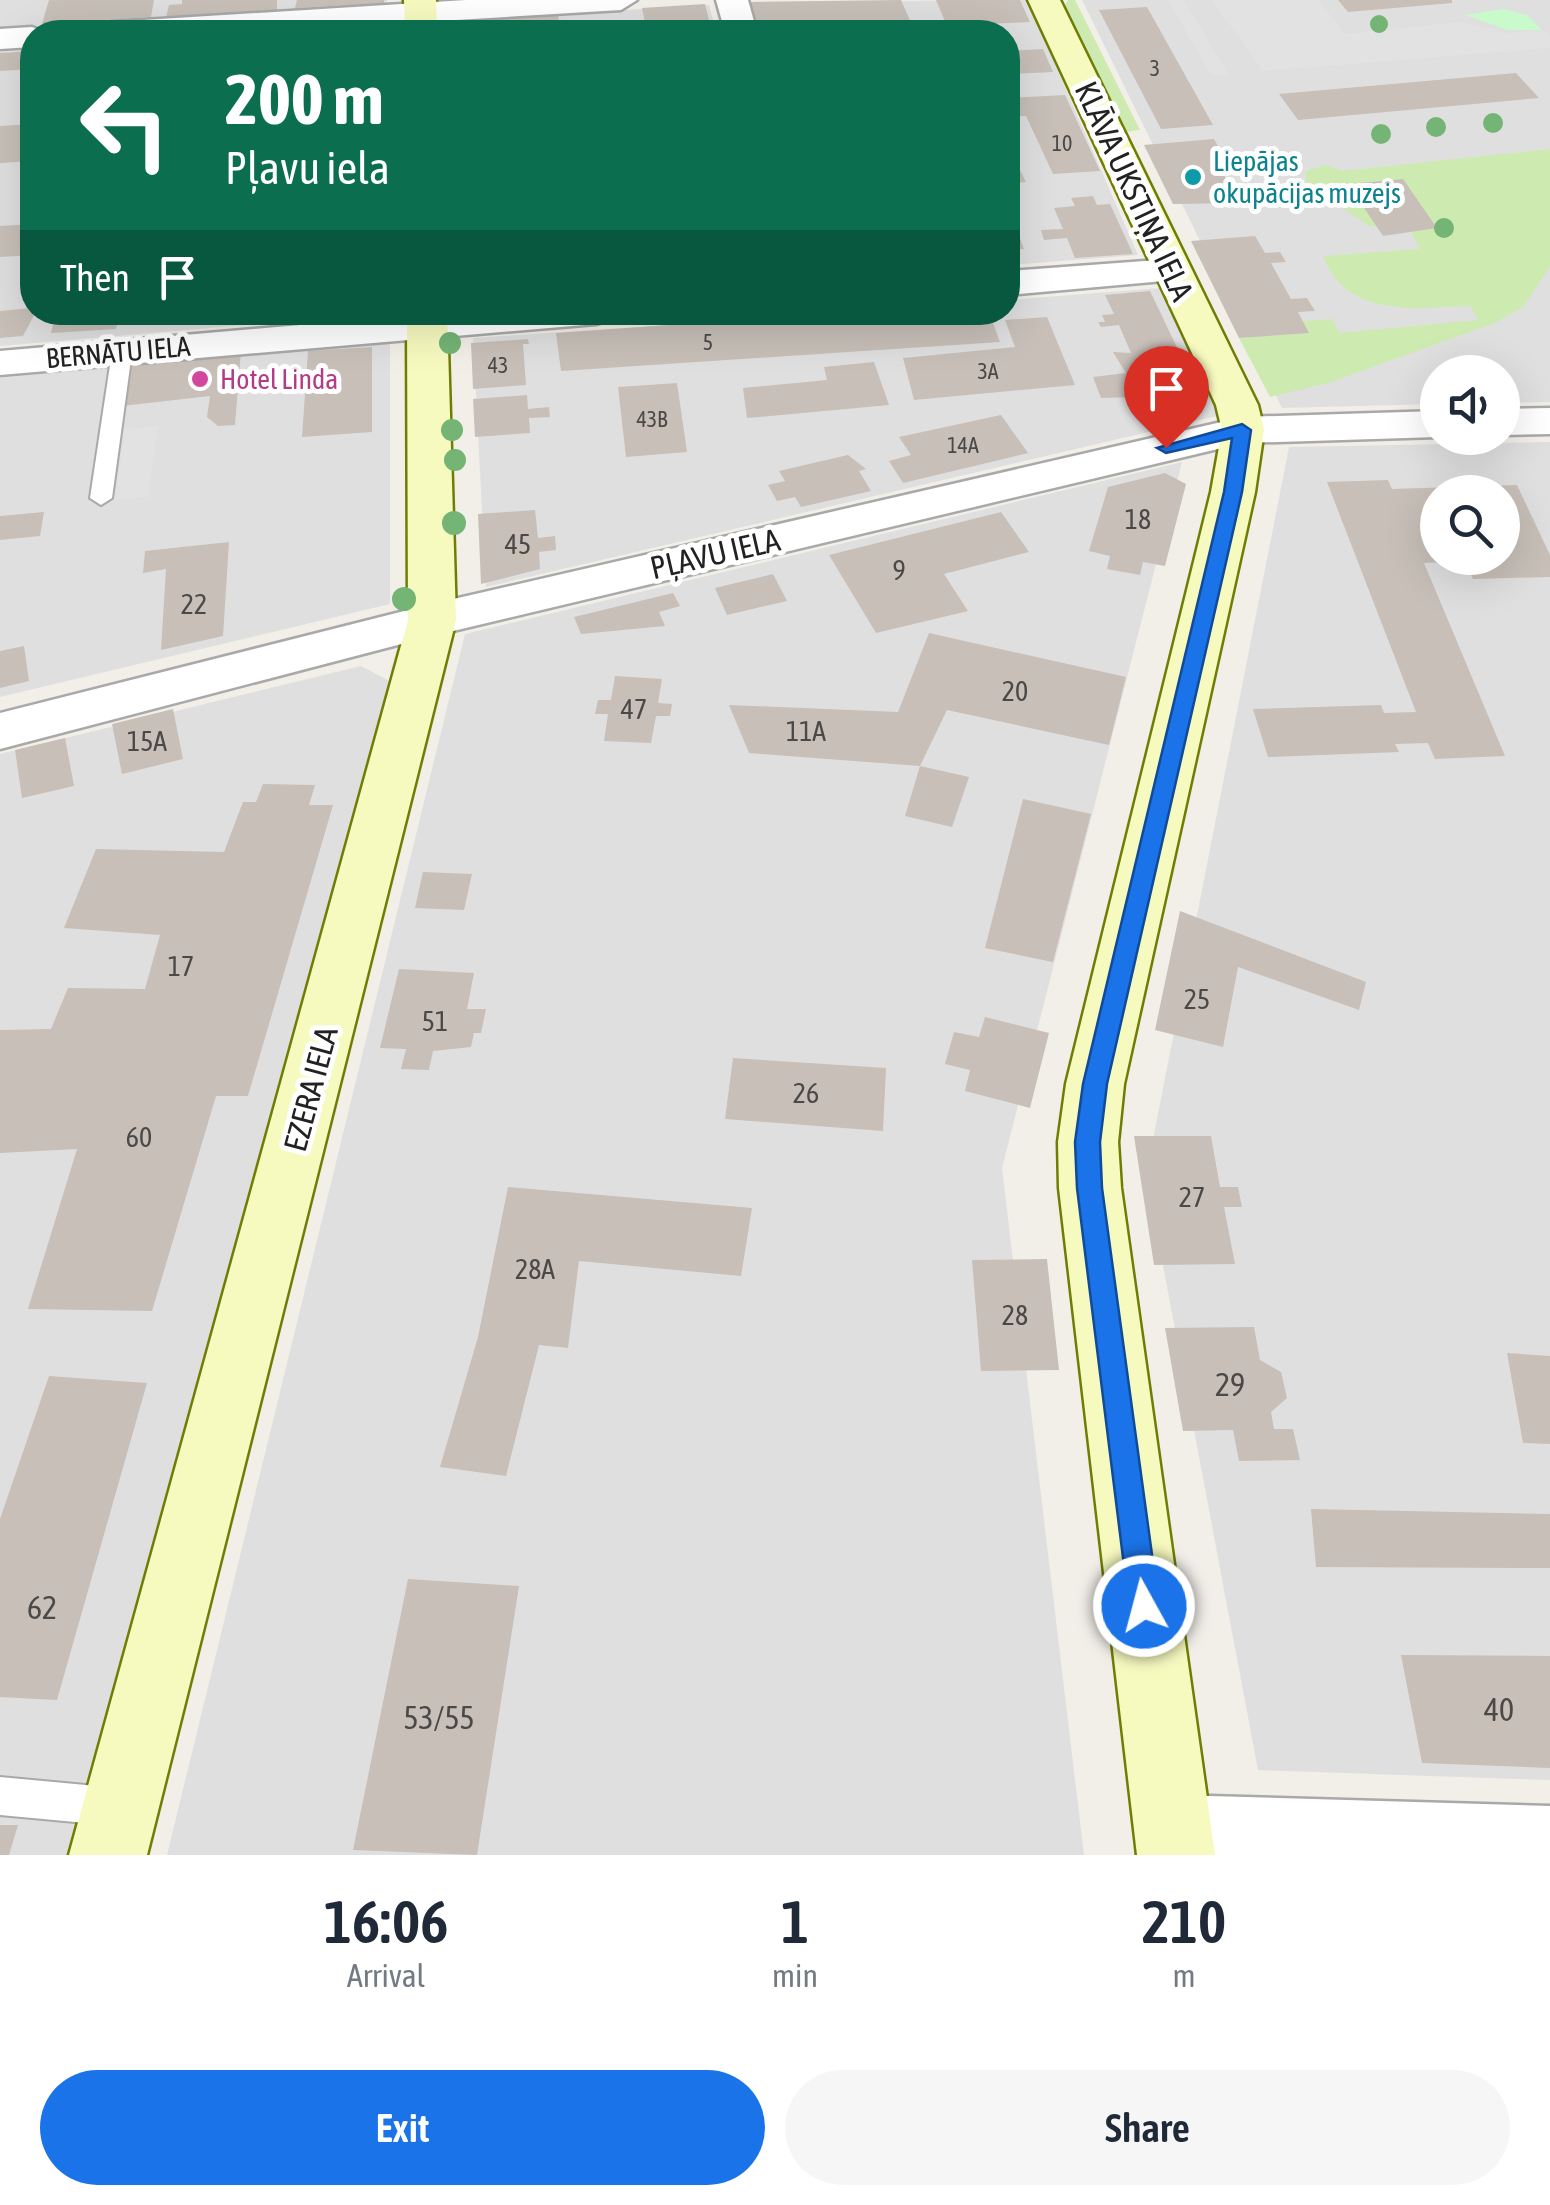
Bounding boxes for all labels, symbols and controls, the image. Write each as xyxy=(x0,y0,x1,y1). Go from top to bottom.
house number: 3 xyxy=(1150,55,1160,81)
text: 200 m xyxy=(225,59,384,139)
icon: left xyxy=(60,60,190,190)
street label: KLĀVA UKSTIŅA IELA xyxy=(1068,75,1201,306)
house number: 10 xyxy=(1052,130,1072,156)
text: Pļavu iela xyxy=(225,142,390,194)
place label: Liepājas okupācijas muzejs xyxy=(1213,145,1401,209)
marker: Liepājas okupācijas muzejs xyxy=(1182,166,1204,188)
icon: arrive xyxy=(150,250,205,305)
text: Then xyxy=(60,256,130,299)
house number: 5 xyxy=(703,329,713,355)
street label: BERNĀTU IELA xyxy=(45,330,192,374)
pin xyxy=(1124,346,1209,449)
house number: 43 xyxy=(488,352,508,378)
map controls xyxy=(1420,355,1520,575)
button: sound xyxy=(1420,355,1520,455)
house number: 3A xyxy=(977,358,999,384)
icon: arrive xyxy=(1139,361,1194,416)
place label: Hotel Linda xyxy=(220,363,338,395)
marker: Hotel Linda xyxy=(189,368,211,390)
house number: 43B xyxy=(636,406,668,432)
house number: 14A xyxy=(947,432,979,458)
button: search xyxy=(1420,475,1520,575)
house number: 18 xyxy=(1125,503,1151,535)
street label: PĻAVU IELA xyxy=(646,521,784,586)
house number: 45 xyxy=(505,528,531,560)
house number: 9 xyxy=(892,554,906,586)
house number: 22 xyxy=(181,588,207,620)
house number: 20 xyxy=(1002,675,1028,707)
house number: 47 xyxy=(621,693,647,725)
house number: 11A xyxy=(786,715,826,747)
house number: 15A xyxy=(127,725,167,757)
house number: 17 xyxy=(168,950,194,982)
house number: 25 xyxy=(1184,983,1210,1015)
house number: 51 xyxy=(422,1005,448,1037)
street label: EZERA IELA xyxy=(276,1022,345,1155)
house number: 26 xyxy=(793,1077,819,1109)
house number: 60 xyxy=(126,1121,152,1153)
house number: 27 xyxy=(1179,1181,1205,1213)
house number: 28A xyxy=(515,1253,555,1285)
house number: 28 xyxy=(1002,1299,1028,1331)
house number: 29 xyxy=(1215,1366,1245,1403)
position arrow xyxy=(1092,1554,1196,1658)
house number: 62 xyxy=(27,1589,57,1626)
house number: 40 xyxy=(1484,1691,1514,1728)
house number: 53/55 xyxy=(404,1699,474,1736)
text: 16:06 xyxy=(324,1887,448,1956)
text: 1 xyxy=(781,1887,809,1956)
text: 210 xyxy=(1142,1887,1226,1956)
text: Arrival xyxy=(347,1957,425,1994)
text: min xyxy=(772,1957,818,1994)
text: m xyxy=(1172,1957,1196,1994)
button: Exit xyxy=(40,2070,765,2185)
button: Share xyxy=(785,2070,1510,2185)

